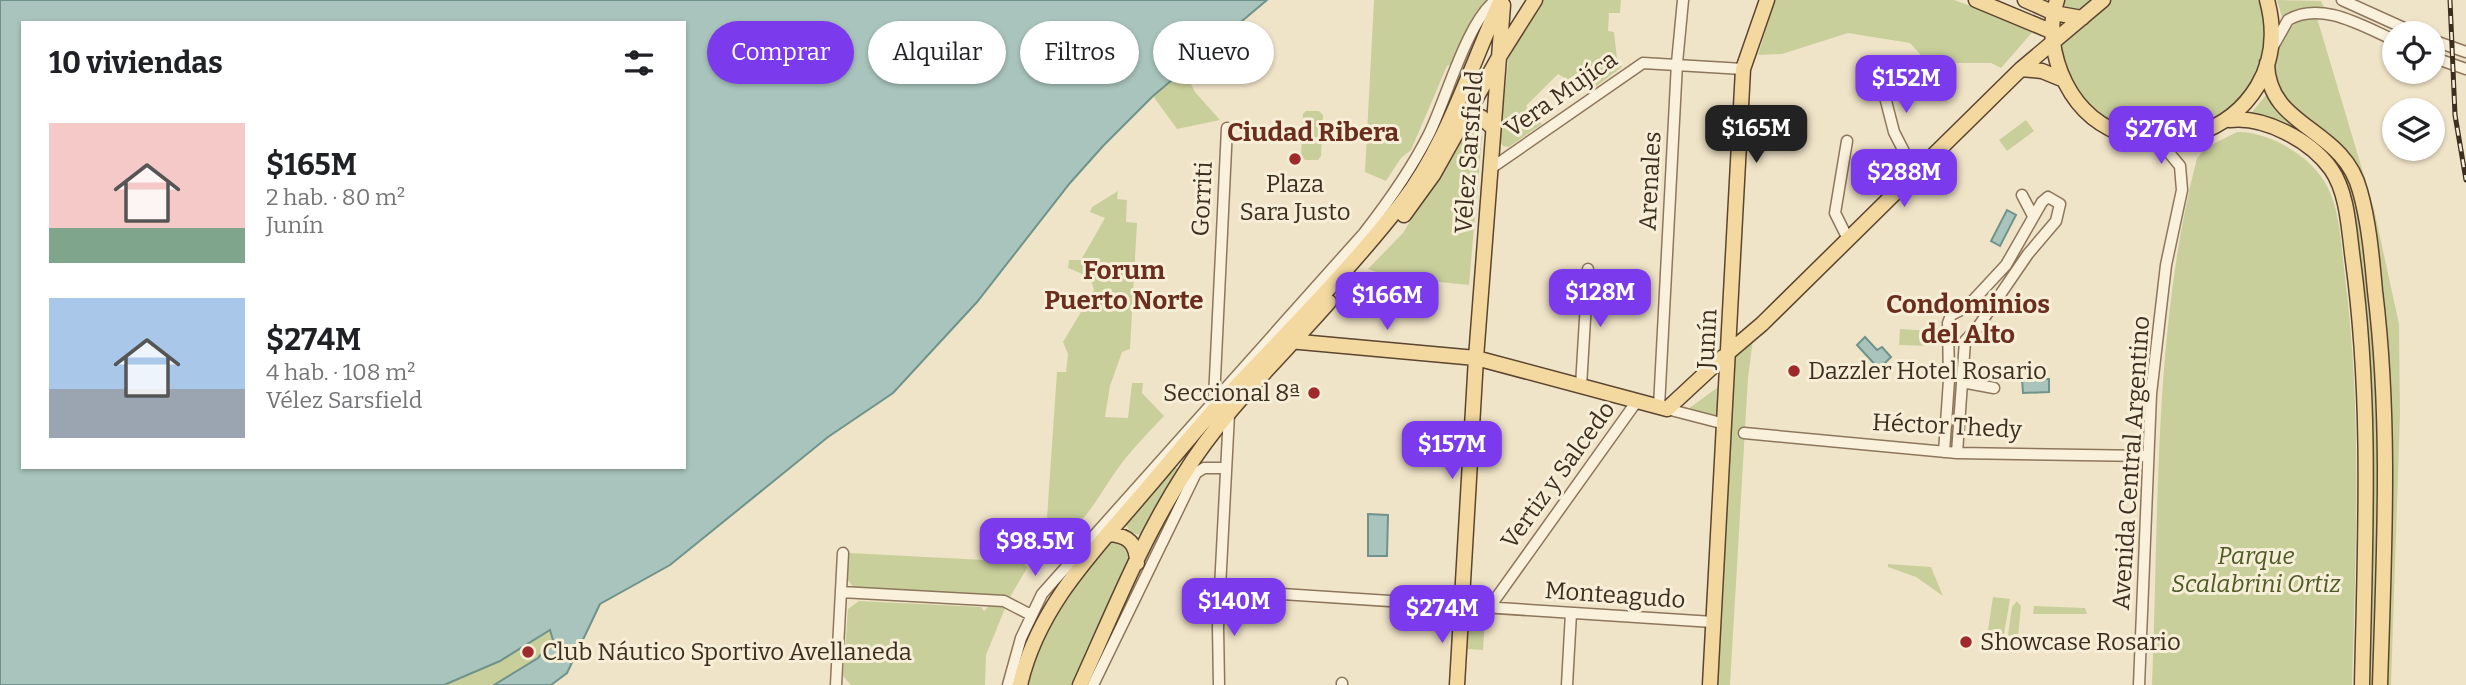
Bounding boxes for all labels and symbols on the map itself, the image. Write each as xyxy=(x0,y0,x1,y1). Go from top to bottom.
street label: Vera Mujíca xyxy=(1499,45,1623,143)
pin: $152M xyxy=(1857,55,1955,115)
street label: Vélez Sarsfield xyxy=(1449,70,1489,234)
pin: $165M xyxy=(1707,106,1805,165)
pin: $276M xyxy=(2112,106,2210,166)
district label: Ciudad Ribera xyxy=(1227,117,1400,148)
street label: Arenales xyxy=(1633,131,1667,231)
pin: $288M xyxy=(1855,150,1953,209)
marker: Plaza Sara Justo xyxy=(1287,151,1303,167)
street label: Gorriti xyxy=(1186,161,1218,237)
place label: Plaza Sara Justo xyxy=(1240,170,1350,226)
district label: Forum Puerto Norte xyxy=(1044,255,1204,316)
pin: $128M xyxy=(1551,270,1649,329)
pin: $166M xyxy=(1338,272,1436,332)
district label: Condominios del Alto xyxy=(1886,289,2050,350)
street label: Junín xyxy=(1691,308,1723,371)
street label: Avenida Central Argentino xyxy=(2107,315,2155,611)
place label: Dazzler Hotel Rosario xyxy=(1808,357,2047,385)
marker: Dazzler Hotel Rosario xyxy=(1786,363,1802,379)
place label: Seccional 8ª xyxy=(1163,379,1300,407)
marker: Seccional 8ª xyxy=(1306,385,1322,401)
street label: Vertiz y Salcedo xyxy=(1495,396,1621,554)
street label: Héctor Thedy xyxy=(1871,408,2023,444)
pin: $157M xyxy=(1403,421,1501,481)
pin: $98.5M xyxy=(978,518,1092,578)
park label: Parque Scalabrini Ortiz xyxy=(2171,542,2341,598)
street label: Monteagudo xyxy=(1544,576,1686,614)
pin: $140M xyxy=(1185,578,1283,638)
pin: $274M xyxy=(1393,586,1491,645)
place label: Showcase Rosario xyxy=(1980,628,2181,656)
marker: Showcase Rosario xyxy=(1958,634,1974,650)
place label: Club Náutico Sportivo Avellaneda xyxy=(542,638,912,666)
marker: Club Náutico Sportivo Avellaneda xyxy=(520,644,536,660)

